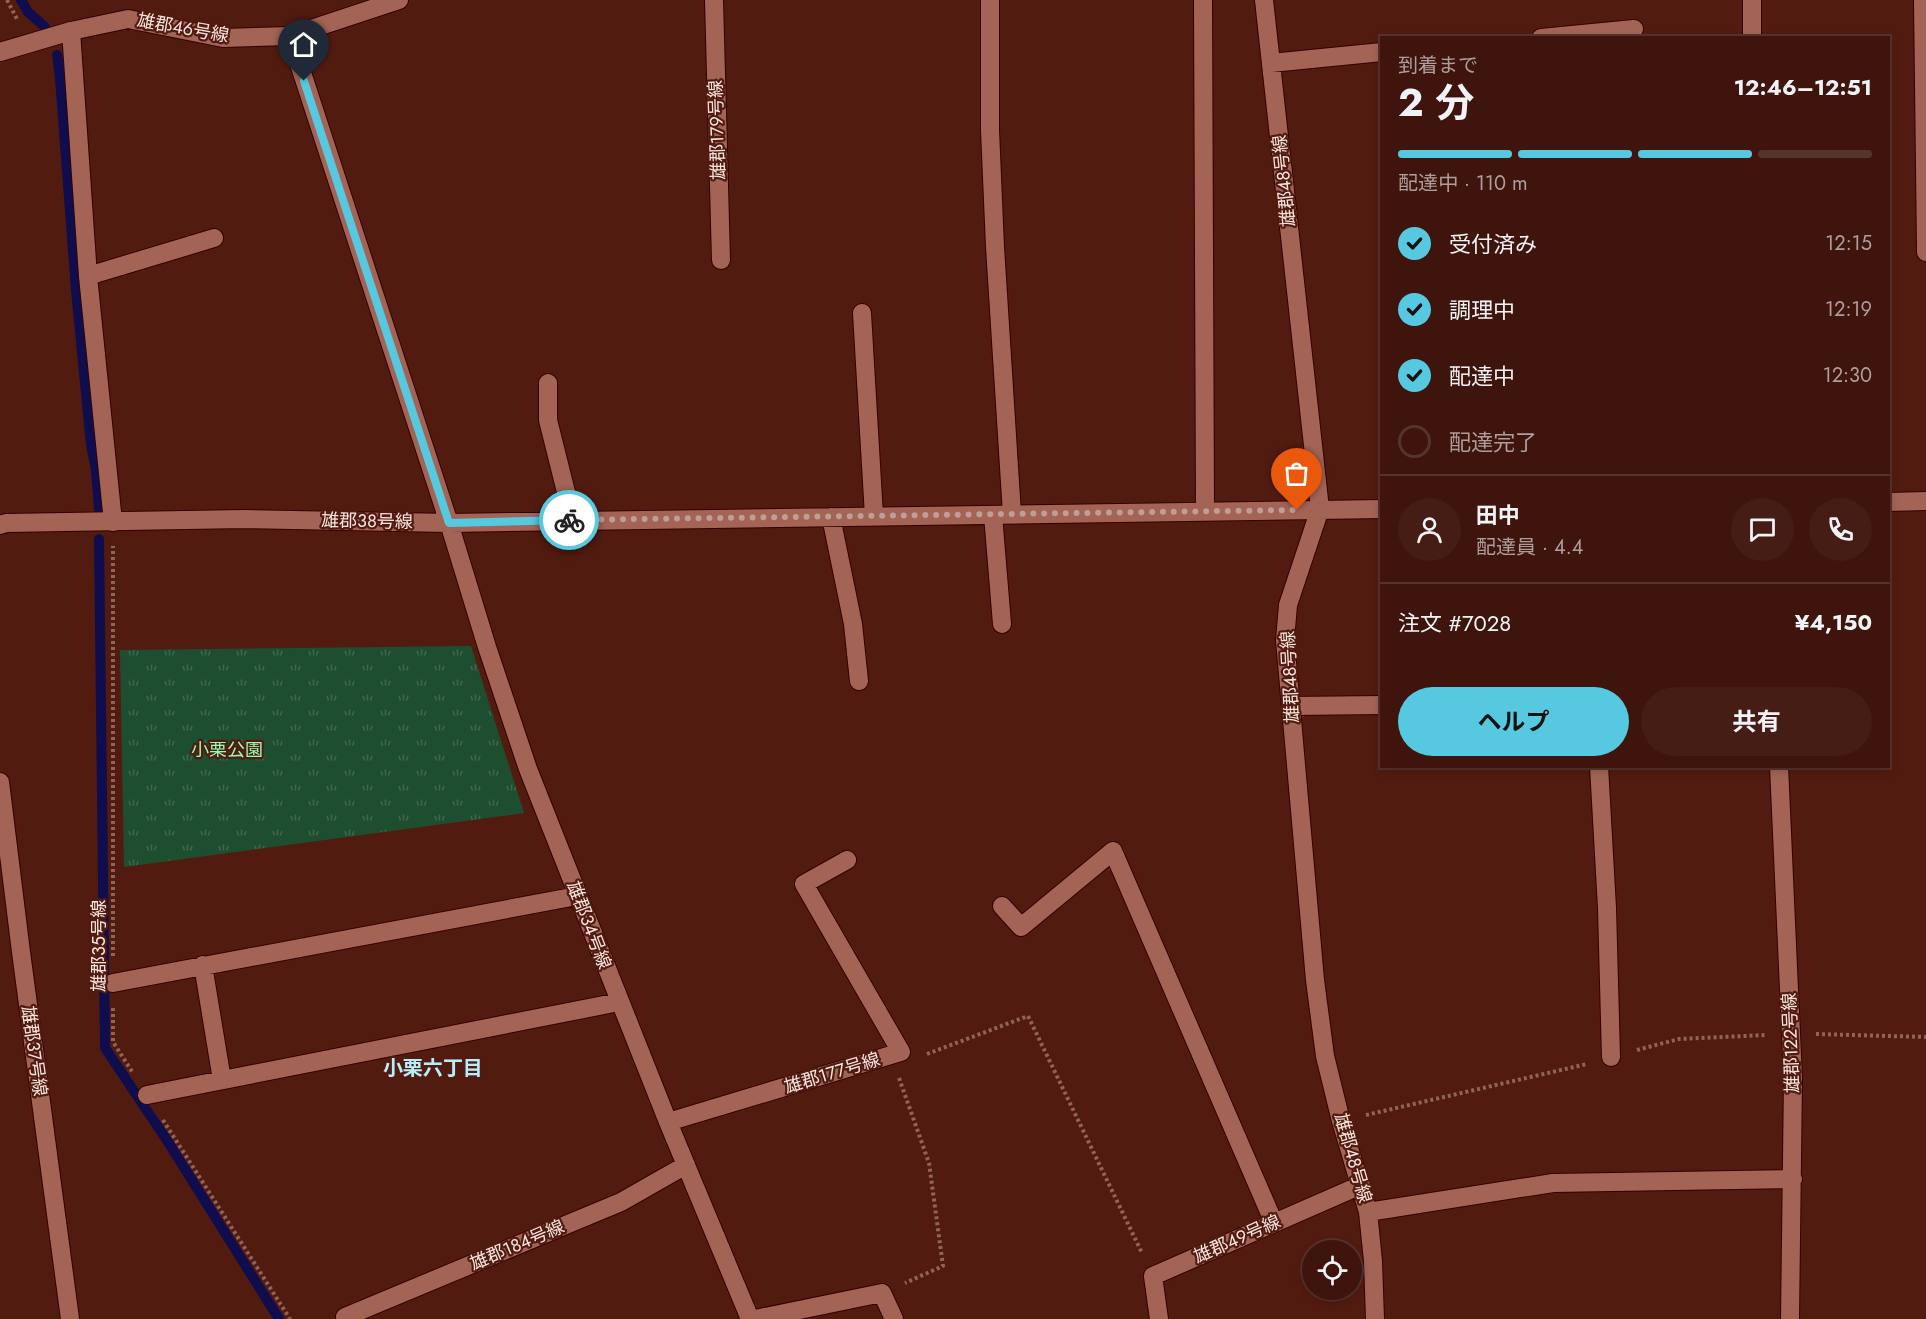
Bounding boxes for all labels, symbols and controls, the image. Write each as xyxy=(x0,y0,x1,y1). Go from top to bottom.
street label: 雄郡46号線 xyxy=(135,7,231,49)
pin xyxy=(278,19,329,81)
icon: home xyxy=(287,28,320,61)
text: 到着まで xyxy=(1398,51,1478,80)
text: 12:46–12:51 xyxy=(1734,71,1872,103)
text: 2 分 xyxy=(1398,74,1474,131)
street label: 雄郡179号線 xyxy=(702,80,732,180)
street label: 雄郡48号線 xyxy=(1266,134,1302,228)
text: 配達中 · 110 m xyxy=(1398,169,1528,198)
icon: check xyxy=(1398,227,1431,260)
text: 受付済み xyxy=(1449,228,1537,260)
text: 12:15 xyxy=(1825,229,1872,258)
icon: check xyxy=(1398,293,1431,326)
text: 調理中 xyxy=(1449,294,1515,326)
text: 12:19 xyxy=(1825,295,1872,324)
icon: check xyxy=(1398,359,1431,392)
text: 配達中 xyxy=(1449,360,1515,392)
text: 12:30 xyxy=(1823,361,1872,390)
text: 配達完了 xyxy=(1449,426,1537,458)
pin xyxy=(1271,448,1322,510)
icon: bag xyxy=(1280,457,1313,490)
courier xyxy=(539,490,599,550)
button: person xyxy=(1398,498,1461,561)
button: chat xyxy=(1731,498,1794,561)
button: phone xyxy=(1809,498,1872,561)
text: 田中 xyxy=(1476,499,1520,531)
icon: bike xyxy=(553,504,586,537)
street label: 雄郡38号線 xyxy=(321,507,413,535)
text: 配達員 · 4.4 xyxy=(1476,533,1583,562)
text: ¥4,150 xyxy=(1795,606,1872,638)
text: 注文 #7028 xyxy=(1398,607,1511,639)
street label: 雄郡48号線 xyxy=(1275,630,1305,724)
button: ヘルプ xyxy=(1398,687,1629,756)
button: 共有 xyxy=(1641,687,1872,756)
park label: 小栗公園 xyxy=(191,737,263,763)
street label: 雄郡34号線 xyxy=(560,877,618,973)
street label: 雄郡35号線 xyxy=(86,900,112,992)
street label: 雄郡122号線 xyxy=(1776,992,1806,1094)
street label: 雄郡37号線 xyxy=(15,1004,53,1098)
street label: 雄郡177号線 xyxy=(781,1046,883,1100)
district label: 小栗六丁目 xyxy=(383,1054,483,1083)
street label: 雄郡48号線 xyxy=(1328,1110,1378,1206)
street label: 雄郡49号線 xyxy=(1189,1208,1285,1270)
street label: 雄郡184号線 xyxy=(466,1213,568,1277)
map controls xyxy=(1302,1240,1362,1300)
button: locate xyxy=(1302,1240,1362,1300)

